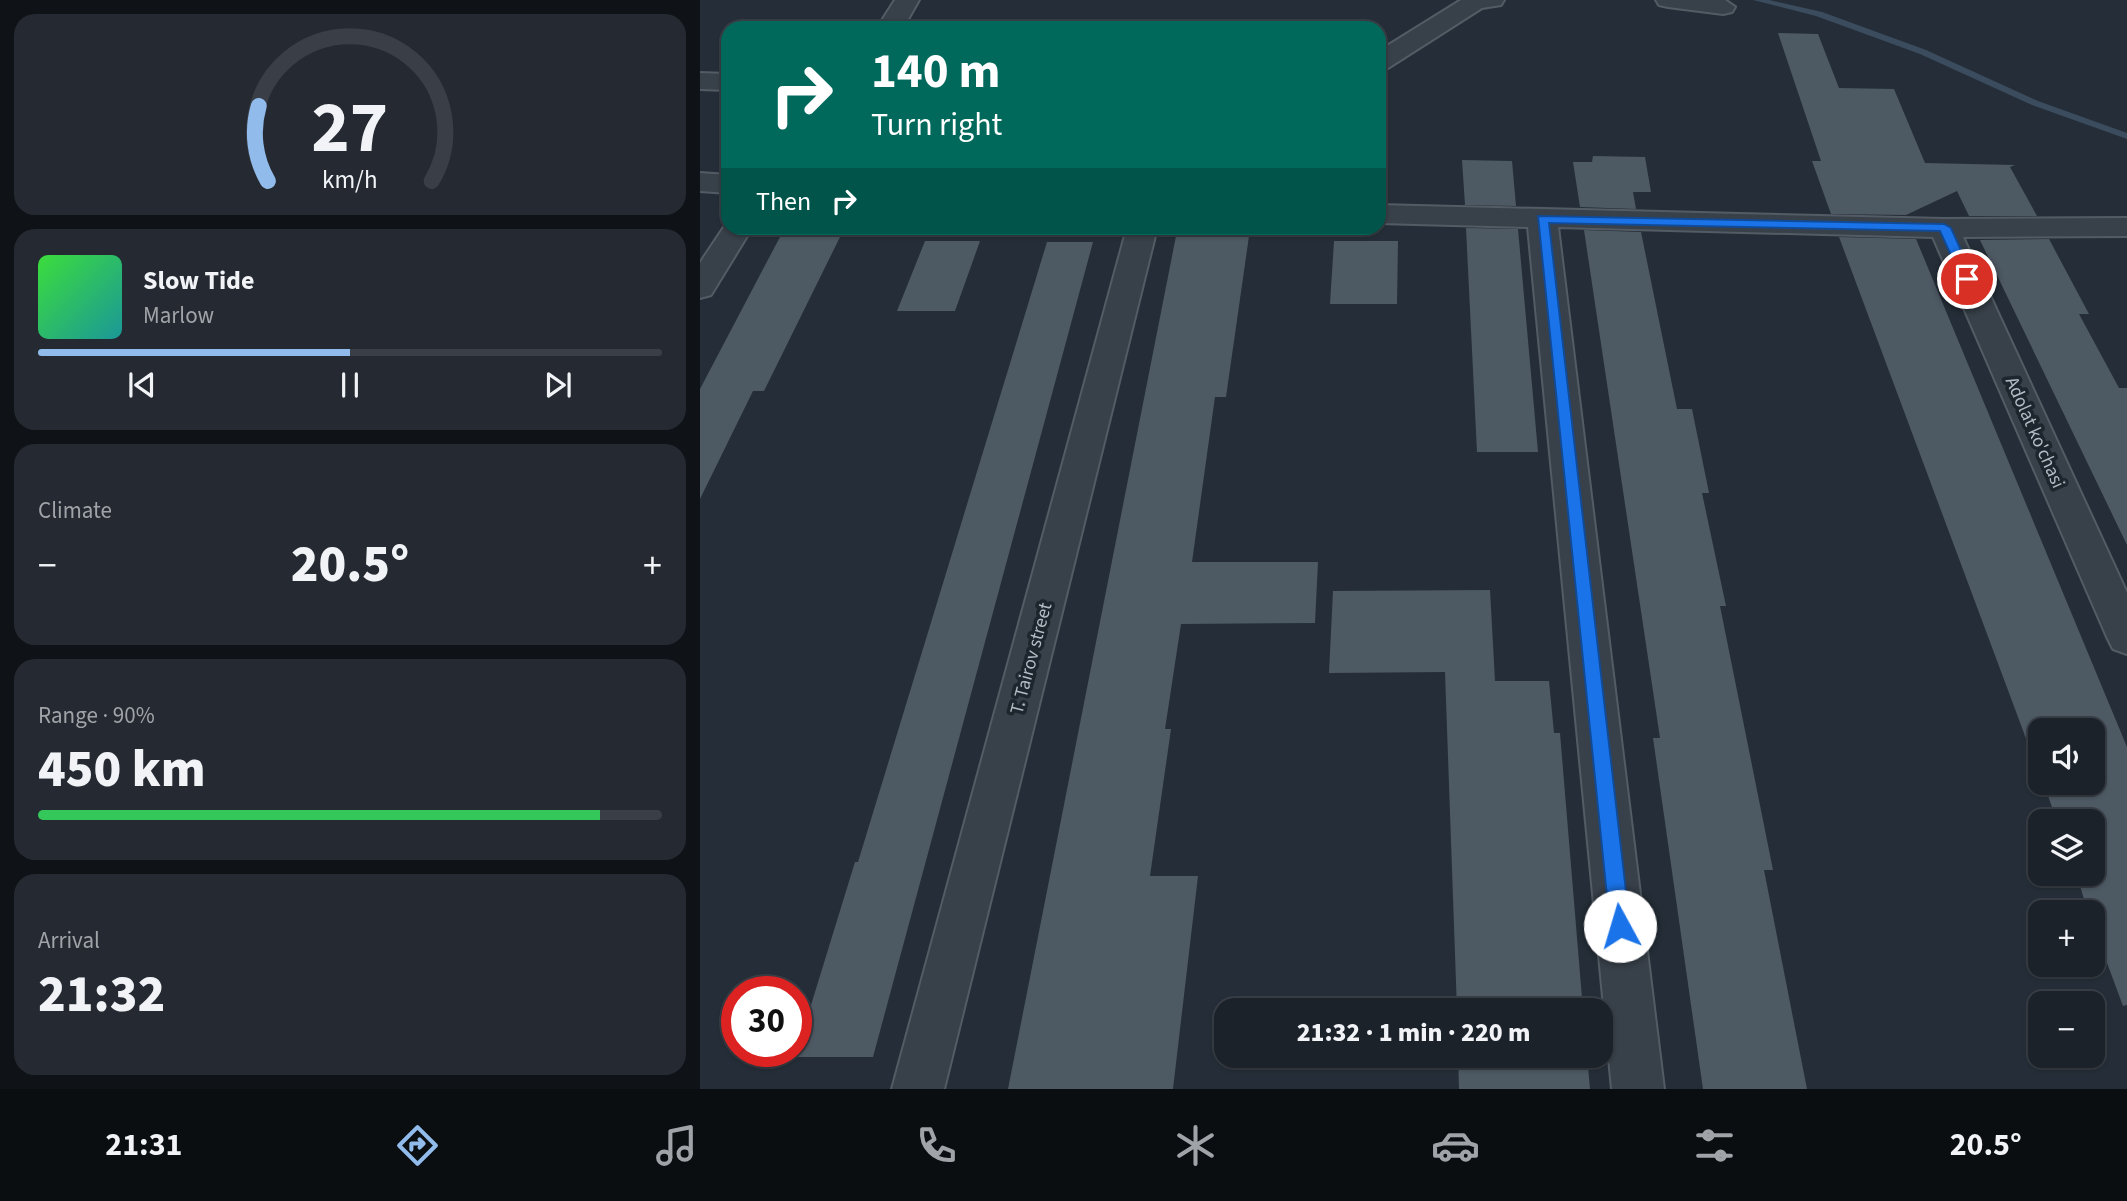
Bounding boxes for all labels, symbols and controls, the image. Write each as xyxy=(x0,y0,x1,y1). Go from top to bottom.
text: 140 m xyxy=(871,37,1000,107)
icon: right xyxy=(756,49,847,140)
text: 27 xyxy=(312,76,388,180)
text: Turn right xyxy=(871,102,1002,148)
text: km/h xyxy=(322,161,378,197)
icon: right xyxy=(825,182,863,220)
text: Then xyxy=(756,183,811,220)
pin xyxy=(1937,249,1997,309)
icon: arrive xyxy=(1948,260,1986,298)
text: Slow Tide xyxy=(143,262,254,299)
text: Marlow xyxy=(143,299,214,332)
icon: previous xyxy=(123,366,161,404)
icon: pause xyxy=(331,366,369,404)
icon: next xyxy=(539,366,577,404)
street label: Adolat ko'chasi xyxy=(1998,372,2071,493)
text: Climate xyxy=(38,494,112,527)
text: 20.5° xyxy=(291,528,409,602)
text: − xyxy=(38,539,57,593)
text: + xyxy=(643,539,662,593)
street label: T. Tairov street xyxy=(1004,599,1059,717)
text: Range · 90% xyxy=(38,699,155,732)
map controls xyxy=(2028,718,2105,1068)
button: sound xyxy=(2028,718,2105,795)
text: 450 km xyxy=(38,733,206,807)
button: layers xyxy=(2028,809,2105,886)
position arrow xyxy=(1583,889,1657,963)
button: + xyxy=(2028,900,2105,977)
text: Arrival xyxy=(38,924,100,957)
text: 21:32 xyxy=(38,958,165,1032)
speed limit sign: 30 xyxy=(721,976,812,1067)
button: − xyxy=(2028,991,2105,1068)
text: 21:32 · 1 min · 220 m xyxy=(1297,1014,1530,1051)
icon: directions xyxy=(393,1121,442,1170)
icon: music xyxy=(652,1121,701,1170)
icon: phone xyxy=(912,1121,961,1170)
icon: climate xyxy=(1171,1121,1220,1170)
icon: car xyxy=(1431,1121,1480,1170)
icon: filters xyxy=(1690,1121,1739,1170)
text: 21:31 xyxy=(105,1122,182,1168)
text: 20.5° xyxy=(1950,1122,2022,1168)

